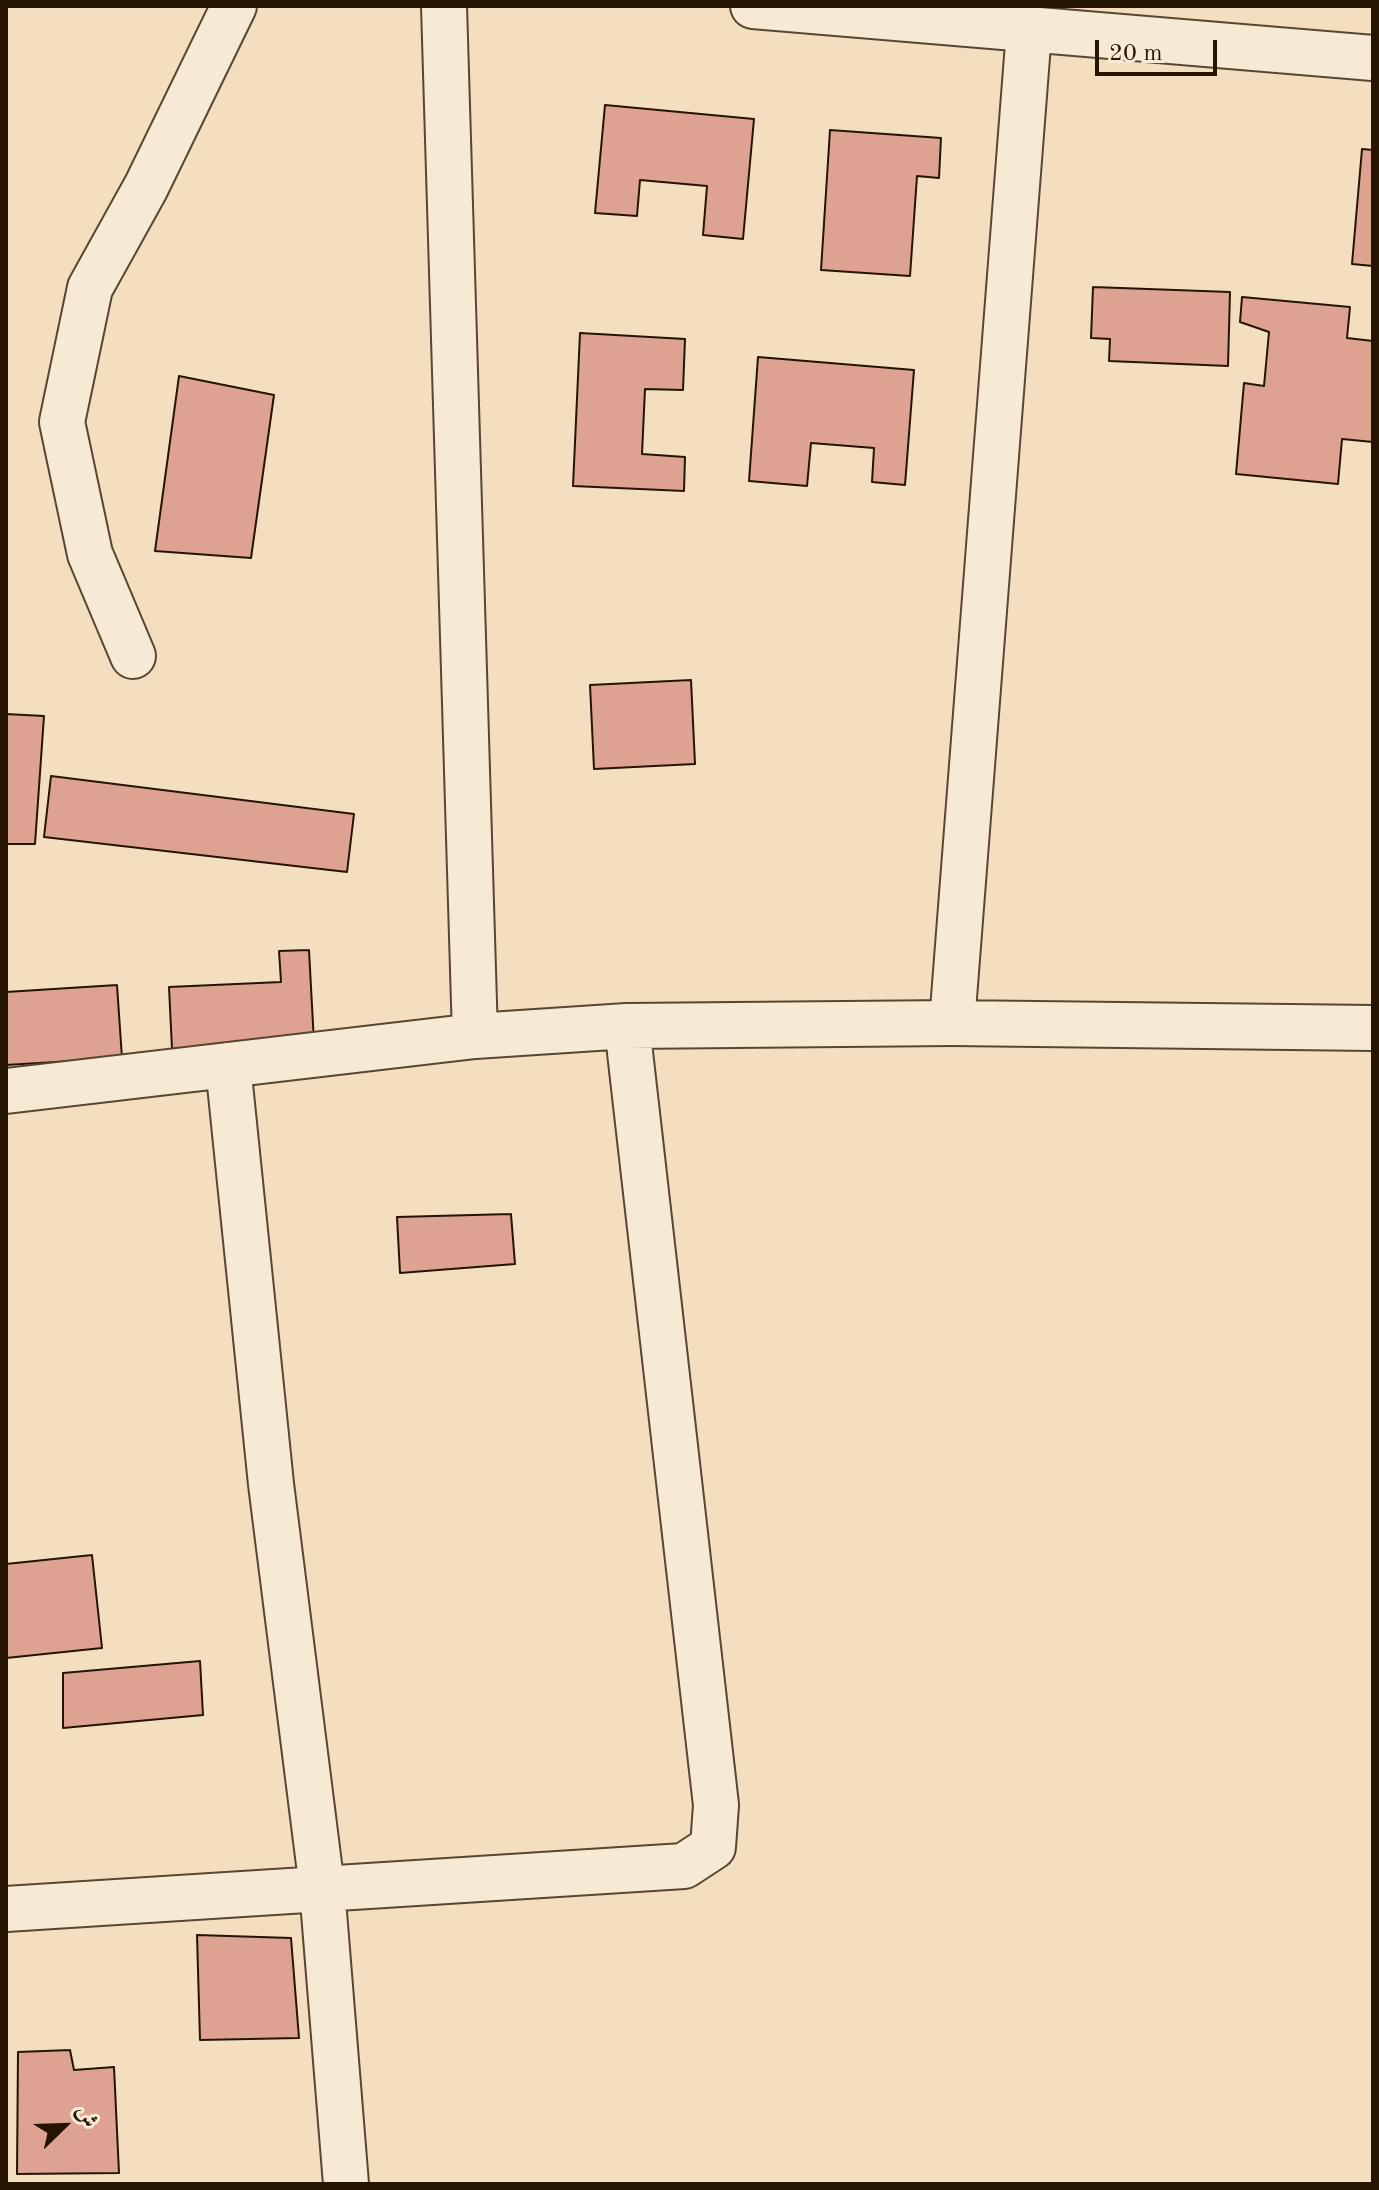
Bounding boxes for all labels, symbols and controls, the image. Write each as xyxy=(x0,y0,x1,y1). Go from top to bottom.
scale bar xyxy=(1099,24,1221,74)
text: 20 m xyxy=(1109,42,1163,66)
north arrow xyxy=(24,2086,104,2166)
text: ش xyxy=(72,2102,100,2131)

